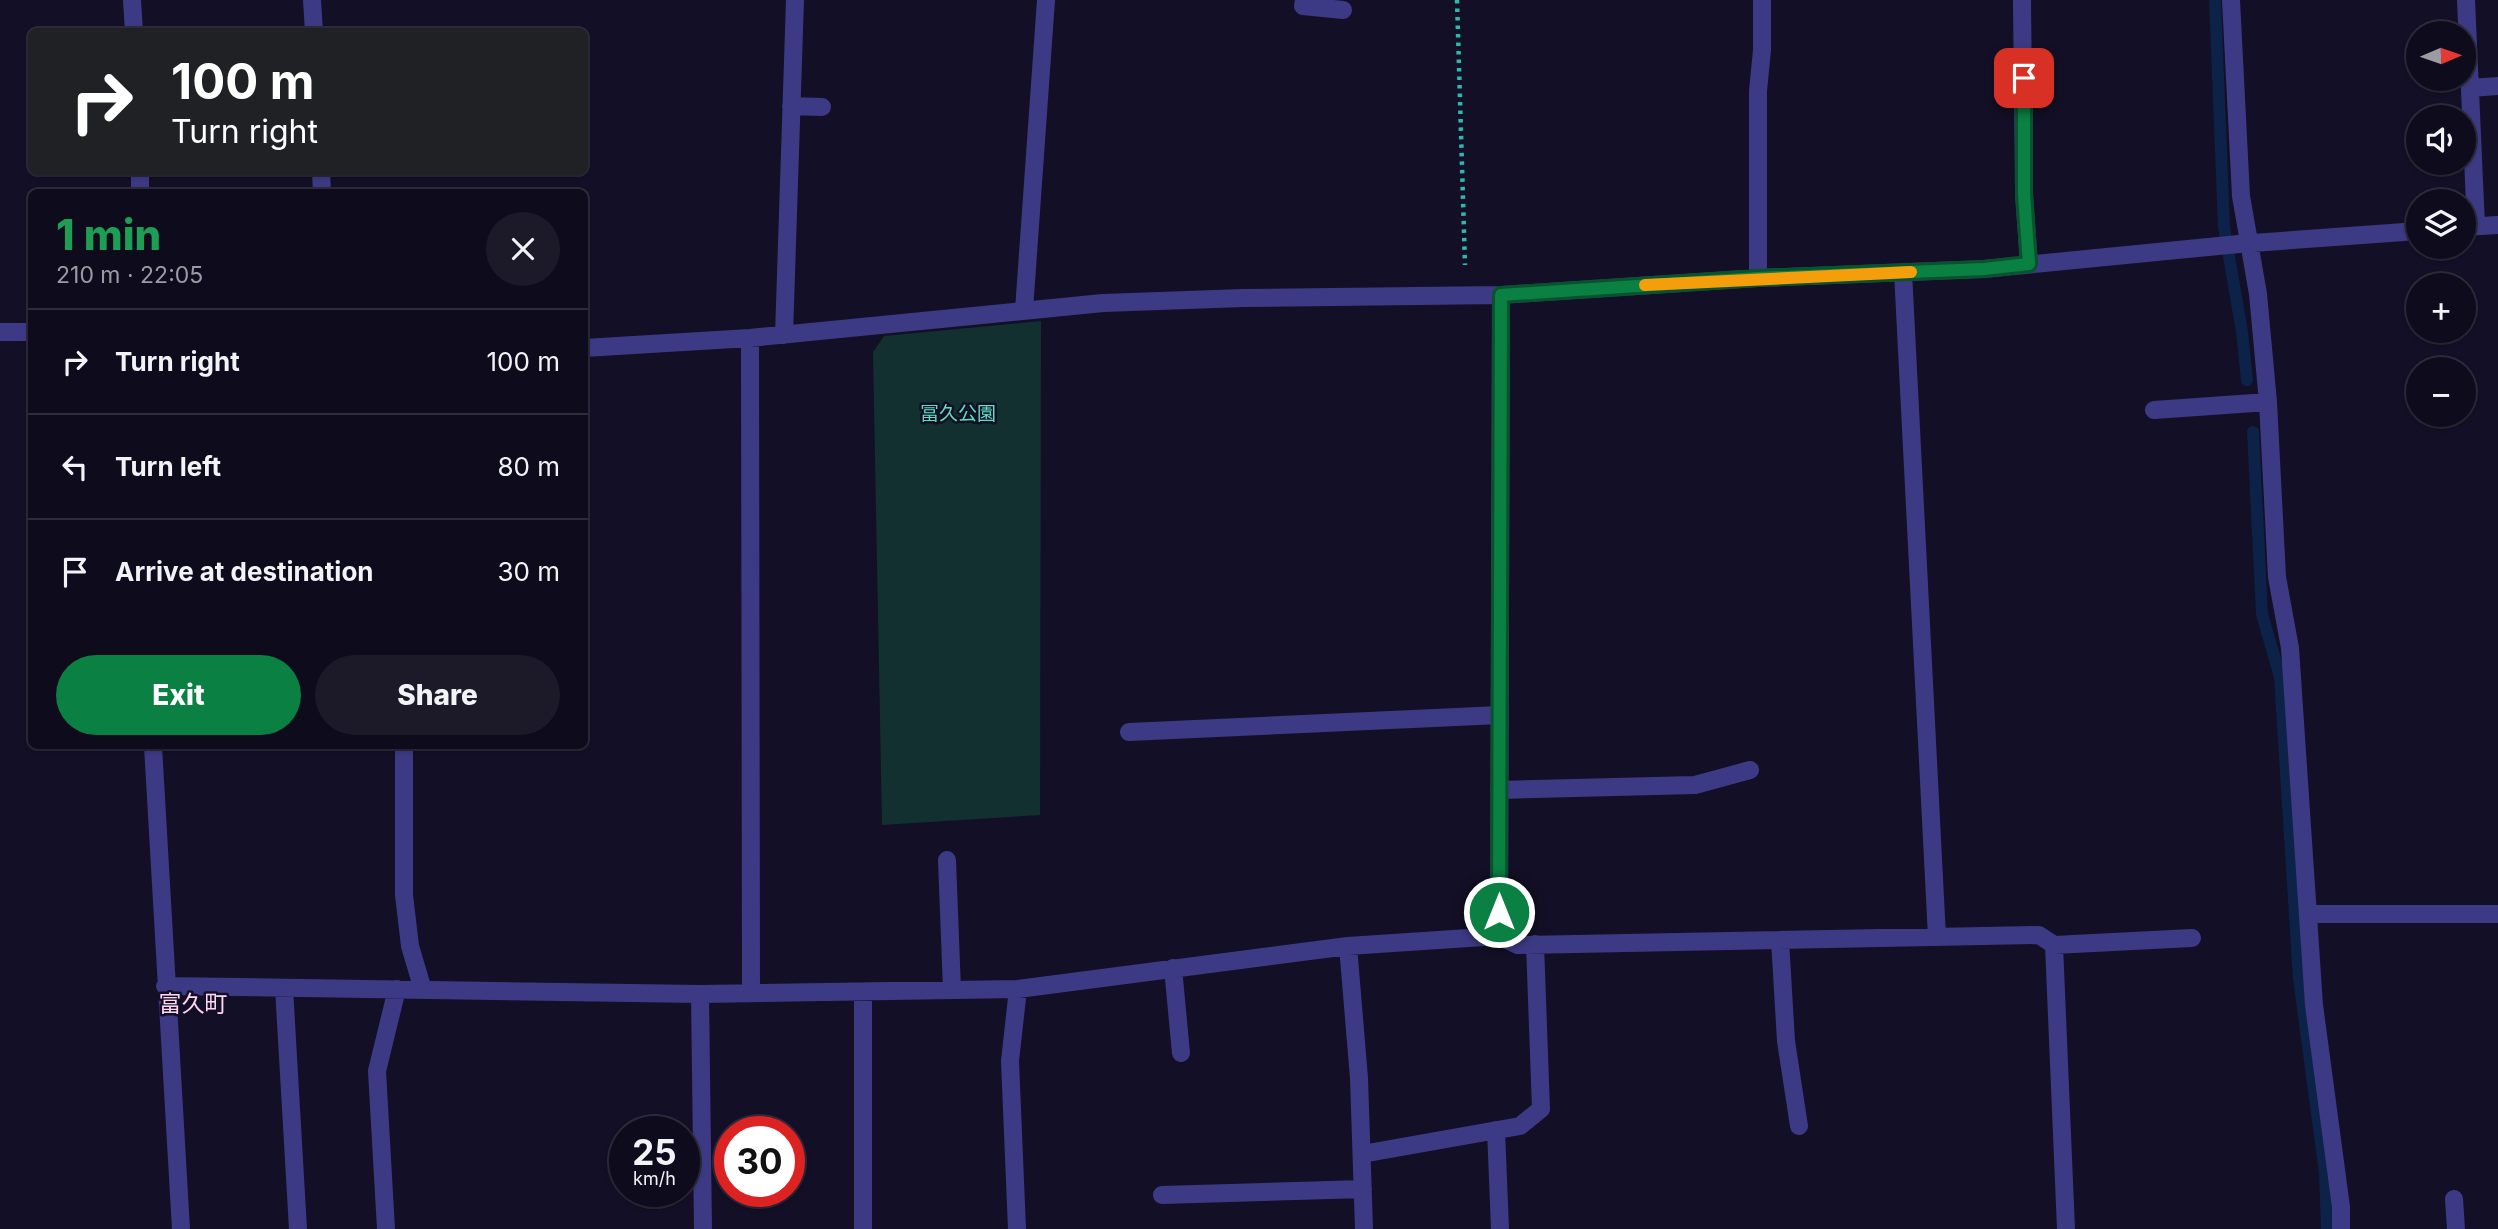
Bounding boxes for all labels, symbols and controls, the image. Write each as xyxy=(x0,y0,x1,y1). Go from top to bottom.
north arrow xyxy=(2406,21,2476,91)
map controls xyxy=(2406,21,2476,427)
pin xyxy=(1994,48,2054,108)
text: 100 m xyxy=(171,52,315,111)
icon: right xyxy=(56,56,147,147)
icon: arrive xyxy=(2005,59,2043,97)
button: sound xyxy=(2406,105,2476,175)
text: Turn right xyxy=(171,112,318,151)
button: layers xyxy=(2406,189,2476,259)
text: 1 min xyxy=(56,209,161,260)
button: close xyxy=(486,212,560,286)
text: 210 m · 22:05 xyxy=(56,261,203,289)
button: + xyxy=(2406,273,2476,343)
icon: right xyxy=(56,343,94,381)
text: Turn right xyxy=(115,346,240,377)
text: 100 m xyxy=(487,346,560,377)
button: − xyxy=(2406,357,2476,427)
park label: 冨久公園 xyxy=(920,402,996,425)
icon: left xyxy=(56,448,94,486)
text: Turn left xyxy=(115,451,221,482)
text: 80 m xyxy=(497,451,560,482)
icon: arrive xyxy=(56,553,94,591)
text: Arrive at destination xyxy=(115,556,374,587)
text: 30 m xyxy=(497,556,560,587)
button: Exit xyxy=(56,655,301,735)
button: Share xyxy=(315,655,560,735)
position arrow xyxy=(1462,875,1536,949)
district label: 富久町 xyxy=(159,990,228,1018)
speed limit sign: 30 xyxy=(714,1116,805,1207)
text: 25 xyxy=(632,1131,677,1173)
text: km/h xyxy=(633,1168,676,1189)

